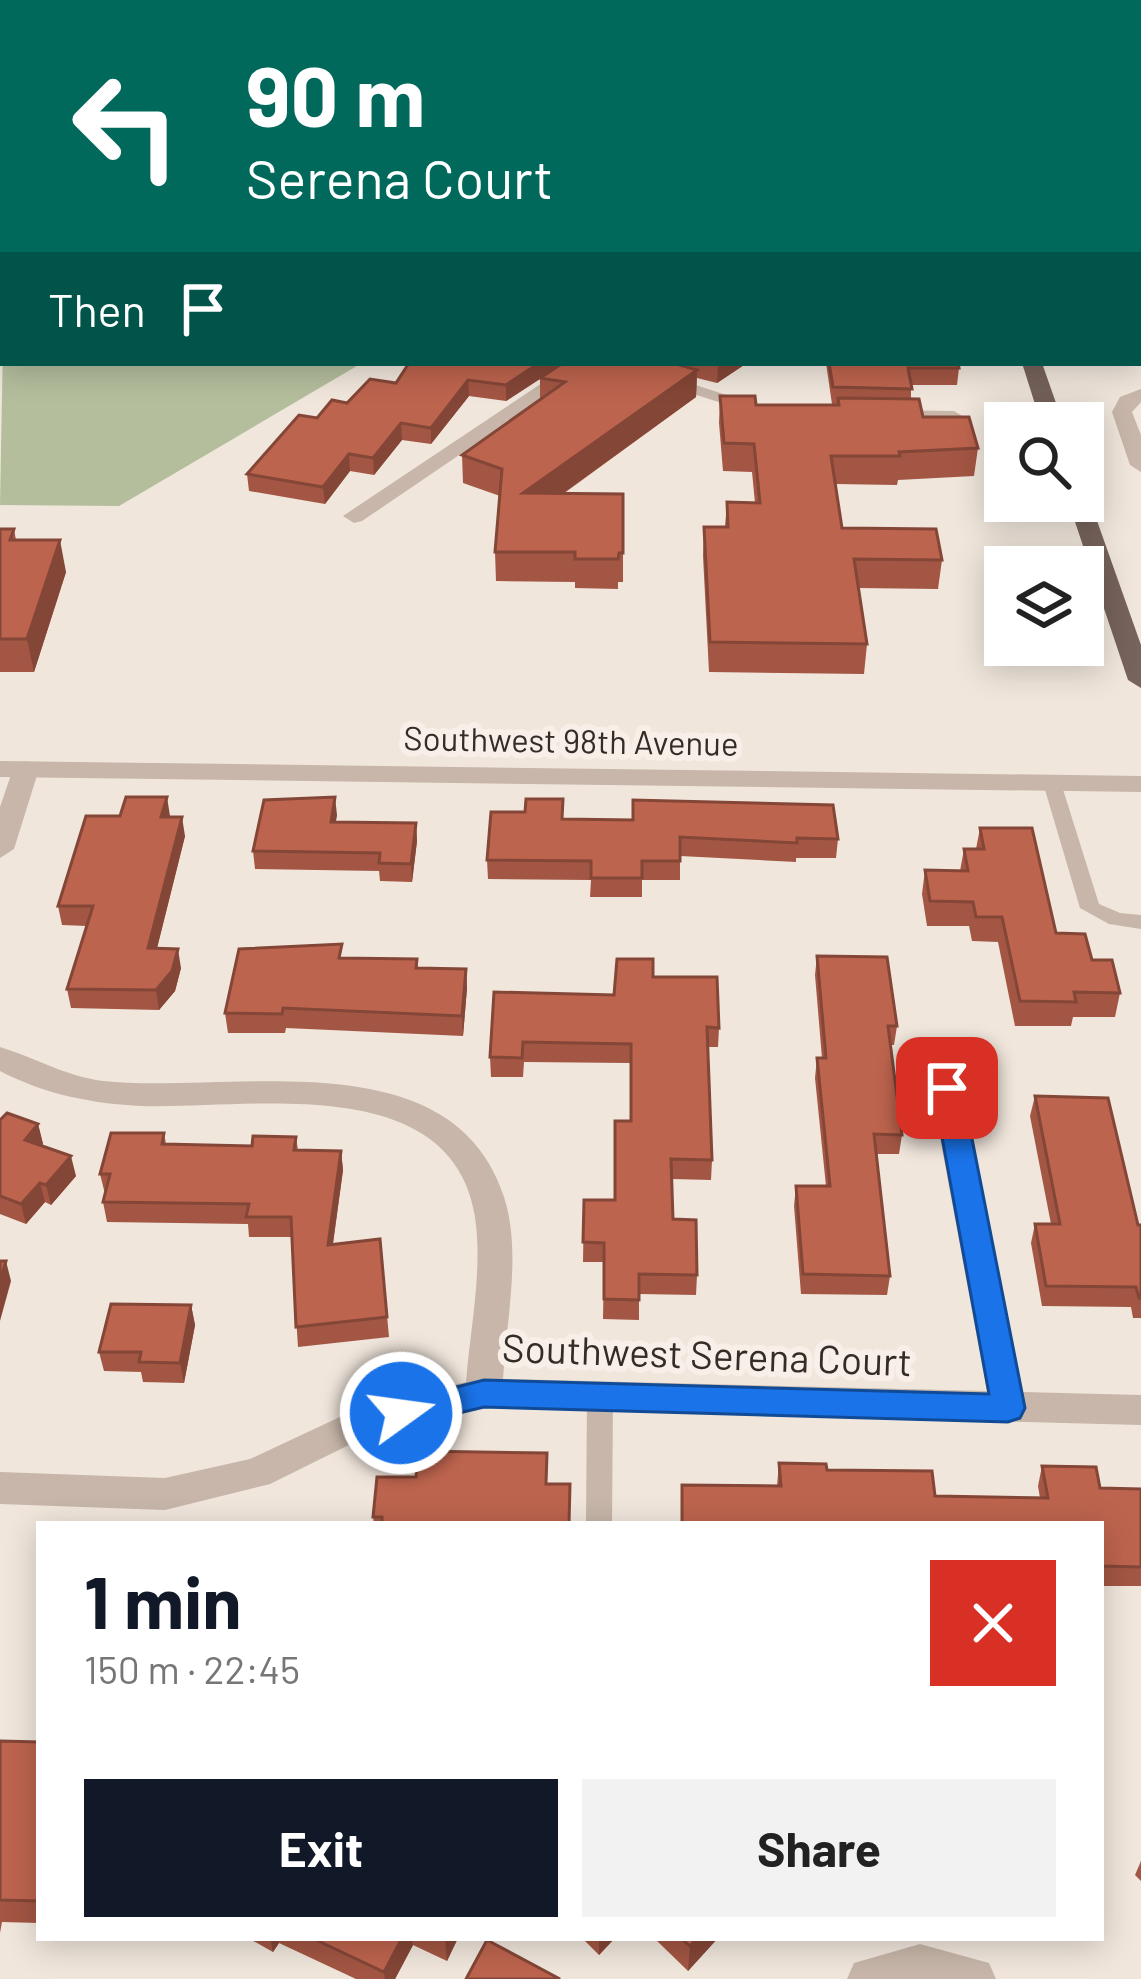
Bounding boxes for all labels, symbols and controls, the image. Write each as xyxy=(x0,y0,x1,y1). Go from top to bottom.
text: 90 m xyxy=(246,43,425,144)
icon: left xyxy=(48,48,204,204)
text: Serena Court xyxy=(246,145,553,210)
icon: arrive xyxy=(170,276,236,342)
text: Then xyxy=(48,282,146,336)
map controls xyxy=(984,402,1104,666)
button: search xyxy=(984,402,1104,522)
button: layers xyxy=(984,546,1104,666)
street label: Southwest 98th Avenue xyxy=(403,717,739,763)
pin xyxy=(896,1037,998,1139)
icon: arrive xyxy=(914,1055,980,1121)
street label: Southwest Serena Court xyxy=(501,1323,913,1384)
position arrow xyxy=(338,1350,464,1476)
text: 1 min xyxy=(84,1557,242,1643)
button: close xyxy=(930,1560,1056,1686)
text: 150 m · 22:45 xyxy=(84,1645,300,1692)
button: Exit xyxy=(84,1779,558,1917)
button: Share xyxy=(582,1779,1056,1917)

